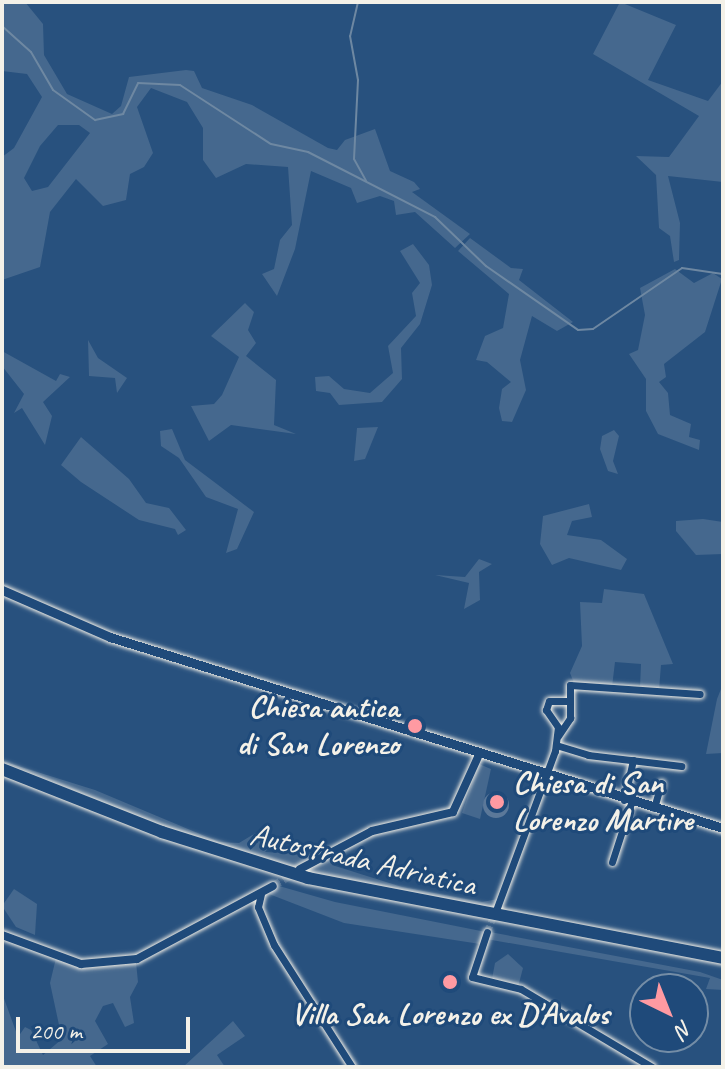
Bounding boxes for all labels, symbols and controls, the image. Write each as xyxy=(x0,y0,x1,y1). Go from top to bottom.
place label: Chiesa antica di San Lorenzo xyxy=(236,689,399,764)
marker: Chiesa antica di San Lorenzo xyxy=(406,717,424,735)
place label: Chiesa di San Lorenzo Martire xyxy=(513,765,693,840)
marker: Chiesa di San Lorenzo Martire xyxy=(488,793,506,811)
street label: Autostrada Adriatica xyxy=(246,815,480,905)
marker: Villa San Lorenzo ex D'Avalos xyxy=(441,973,459,991)
north arrow xyxy=(629,973,709,1053)
place label: Villa San Lorenzo ex D'Avalos xyxy=(290,995,610,1033)
scale bar xyxy=(20,1001,194,1051)
text: N xyxy=(669,1014,699,1044)
text: 200 m xyxy=(30,1016,82,1046)

